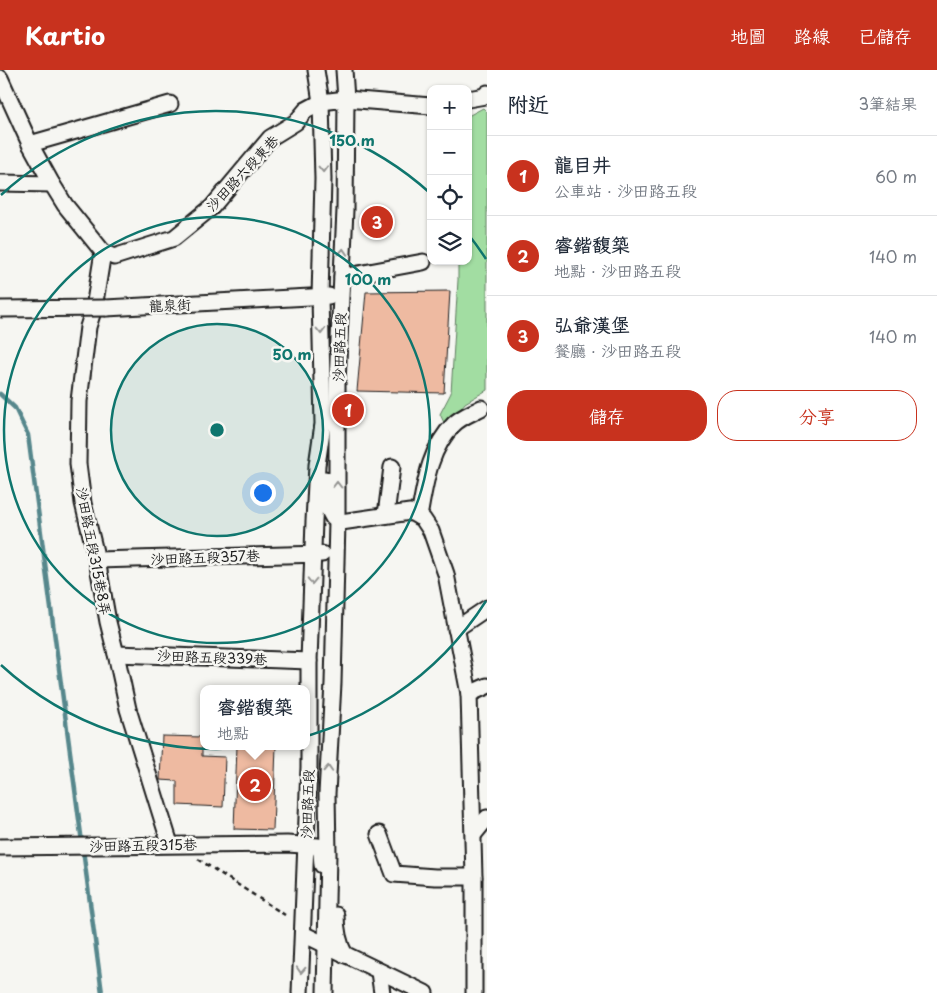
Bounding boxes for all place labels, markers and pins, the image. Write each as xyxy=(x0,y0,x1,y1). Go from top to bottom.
pin: 3 xyxy=(361,203,393,241)
pin: 1 xyxy=(332,391,364,429)
centre of rings xyxy=(208,421,226,439)
pin: 2 xyxy=(239,766,271,804)

